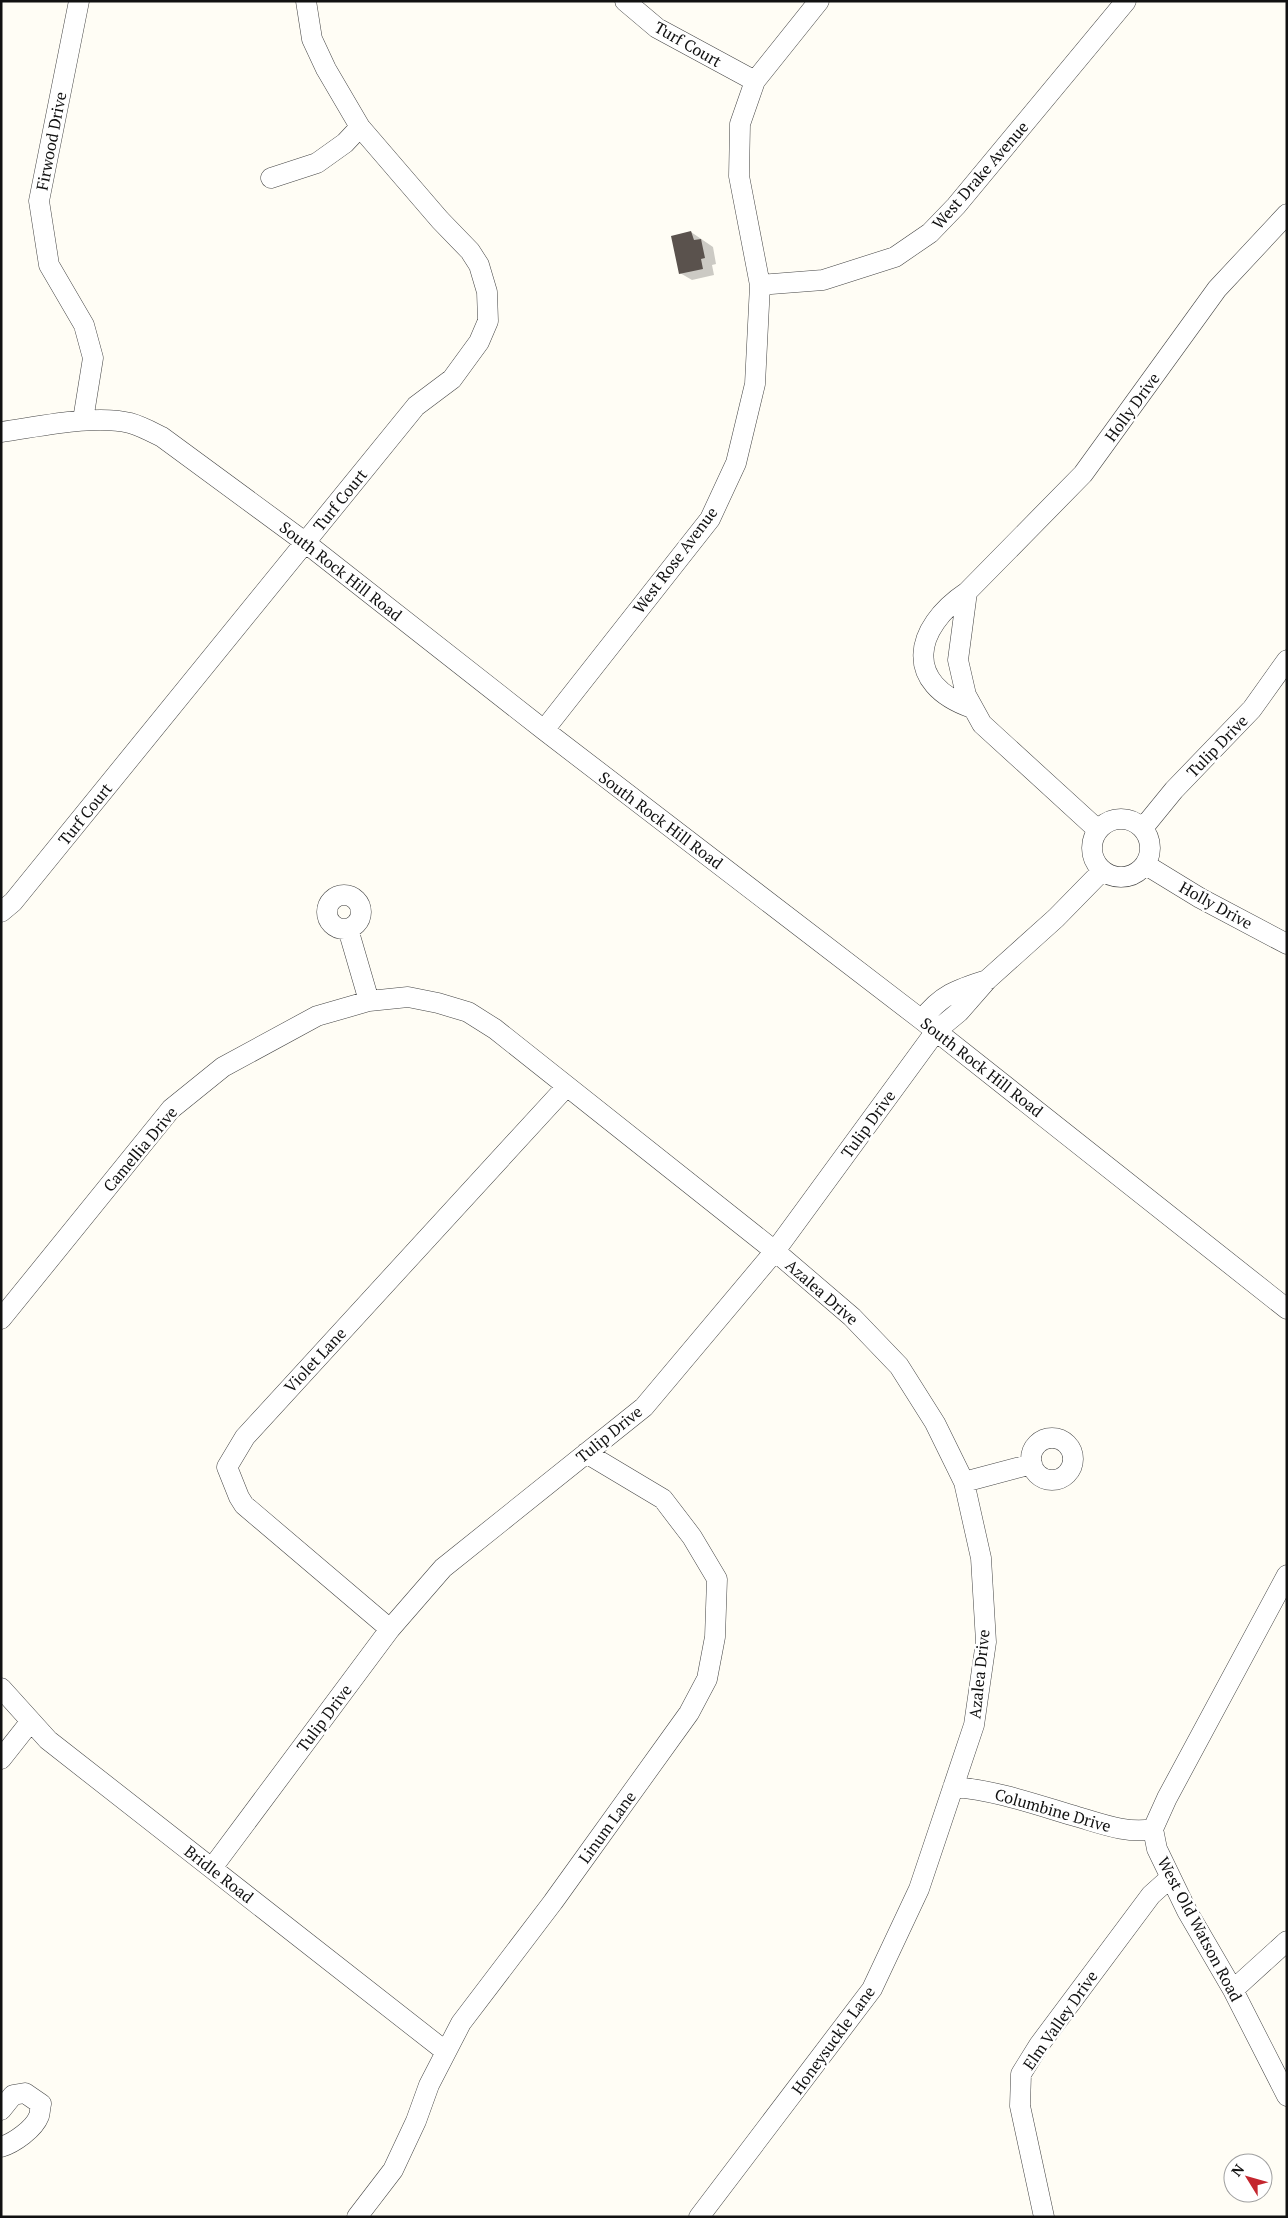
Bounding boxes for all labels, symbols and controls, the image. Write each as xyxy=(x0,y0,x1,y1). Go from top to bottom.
street label: Turf Court xyxy=(650,16,726,72)
street label: Firwood Drive xyxy=(31,90,71,192)
street label: West Drake Avenue xyxy=(927,116,1033,234)
street label: Holly Drive xyxy=(1100,368,1164,446)
street label: Turf Court xyxy=(308,464,372,536)
street label: West Rose Avenue xyxy=(628,502,722,618)
street label: South Rock Hill Road xyxy=(275,516,407,626)
street label: Tulip Drive xyxy=(1182,710,1252,782)
street label: South Rock Hill Road xyxy=(595,766,728,874)
street label: Turf Court xyxy=(53,778,117,850)
street label: Holly Drive xyxy=(1176,876,1256,934)
street label: South Rock Hill Road xyxy=(916,1012,1048,1122)
street label: Tulip Drive xyxy=(836,1085,900,1163)
street label: Camellia Drive xyxy=(98,1102,182,1196)
street label: Azalea Drive xyxy=(781,1254,863,1330)
street label: Violet Lane xyxy=(279,1323,351,1397)
street label: Tulip Drive xyxy=(571,1400,647,1468)
street label: Azalea Drive xyxy=(963,1628,995,1720)
street label: Tulip Drive xyxy=(291,1680,357,1756)
street label: Columbine Drive xyxy=(992,1783,1114,1837)
street label: Linum Lane xyxy=(573,1786,641,1868)
street label: Bridle Road xyxy=(180,1840,258,1908)
street label: West Old Watson Road xyxy=(1153,1853,1248,2005)
street label: Elm Valley Drive xyxy=(1018,1966,1102,2074)
street label: Honeysuckle Lane xyxy=(786,1981,880,2099)
north arrow xyxy=(1223,2153,1273,2203)
text: N xyxy=(1226,2160,1248,2180)

